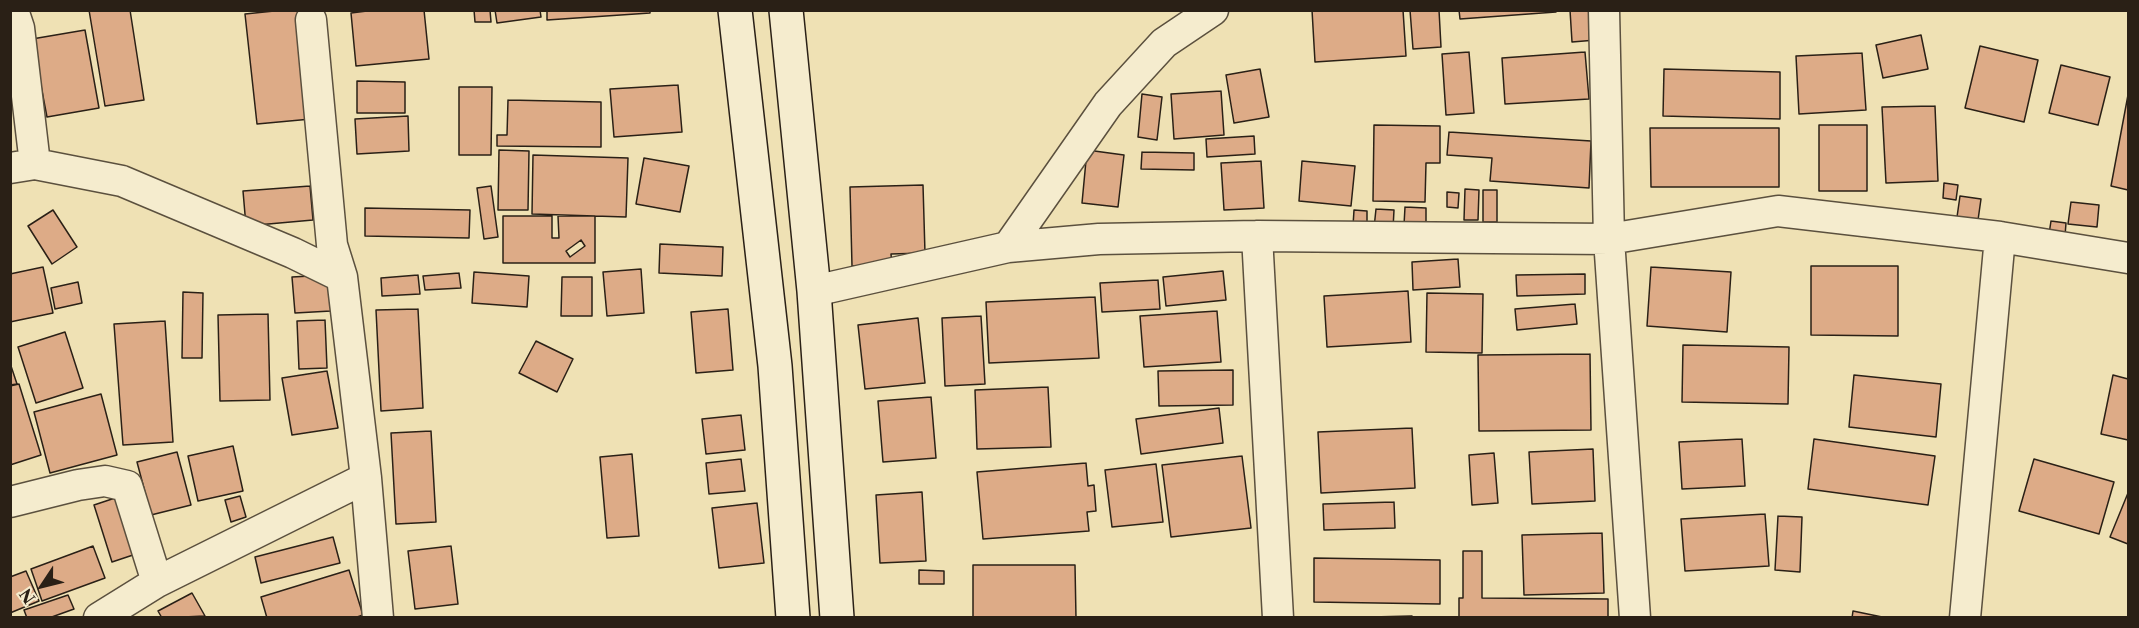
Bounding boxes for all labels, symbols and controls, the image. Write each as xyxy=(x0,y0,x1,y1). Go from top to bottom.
north arrow xyxy=(12,556,72,616)
text: N xyxy=(15,585,39,608)

